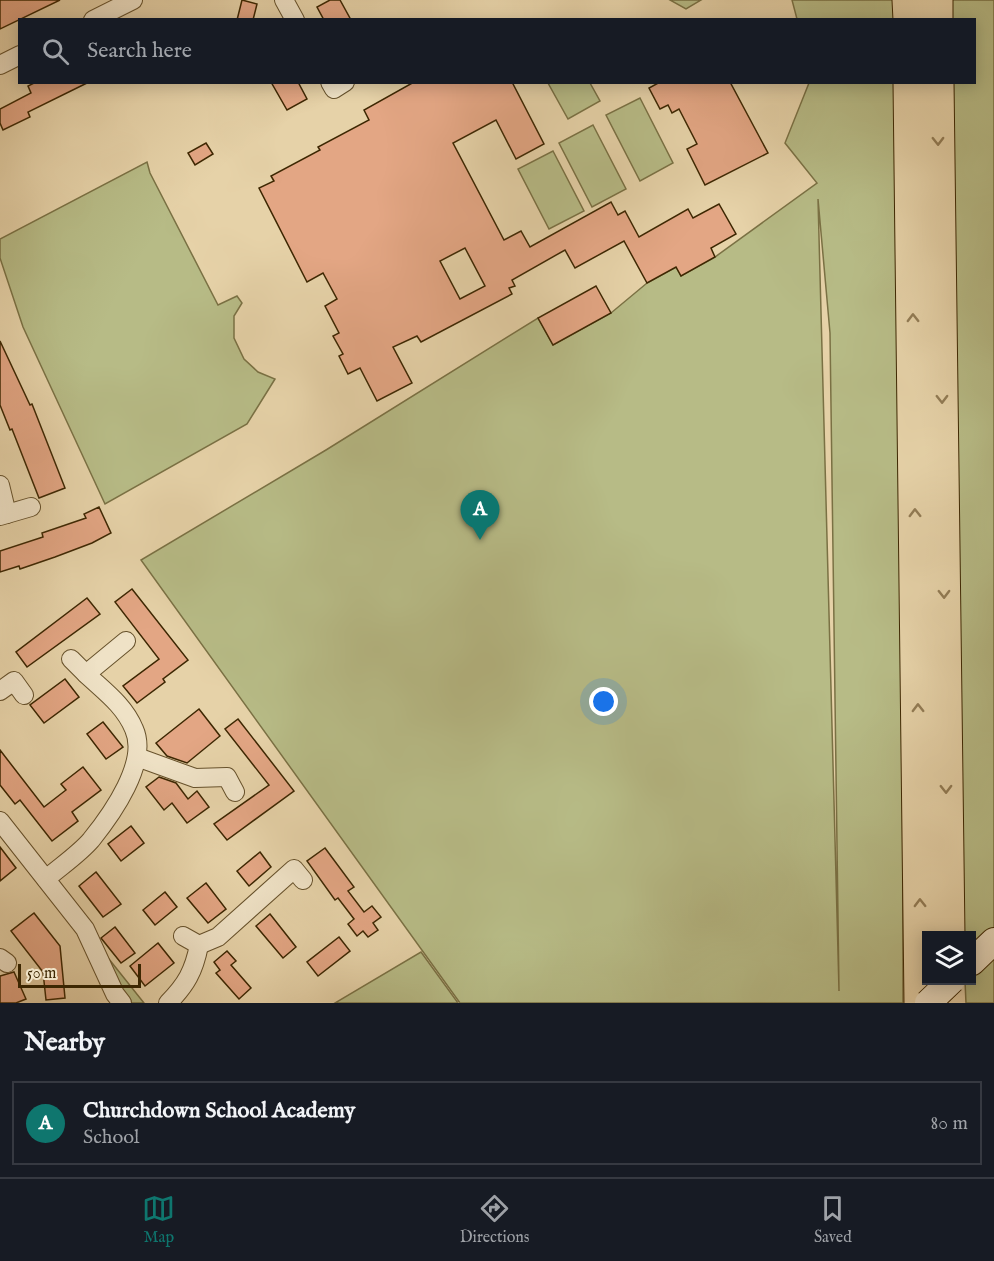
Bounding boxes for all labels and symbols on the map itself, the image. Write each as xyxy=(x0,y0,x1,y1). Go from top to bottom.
one-way arrow xyxy=(932,136,944,145)
one-way arrow xyxy=(907,313,919,322)
one-way arrow xyxy=(935,394,948,403)
pin: A xyxy=(460,490,500,540)
one-way arrow xyxy=(909,508,922,517)
one-way arrow xyxy=(938,589,950,598)
your location xyxy=(589,687,618,716)
one-way arrow xyxy=(911,703,924,712)
one-way arrow xyxy=(940,784,952,793)
one-way arrow xyxy=(913,898,926,907)
scale bar xyxy=(18,961,141,988)

